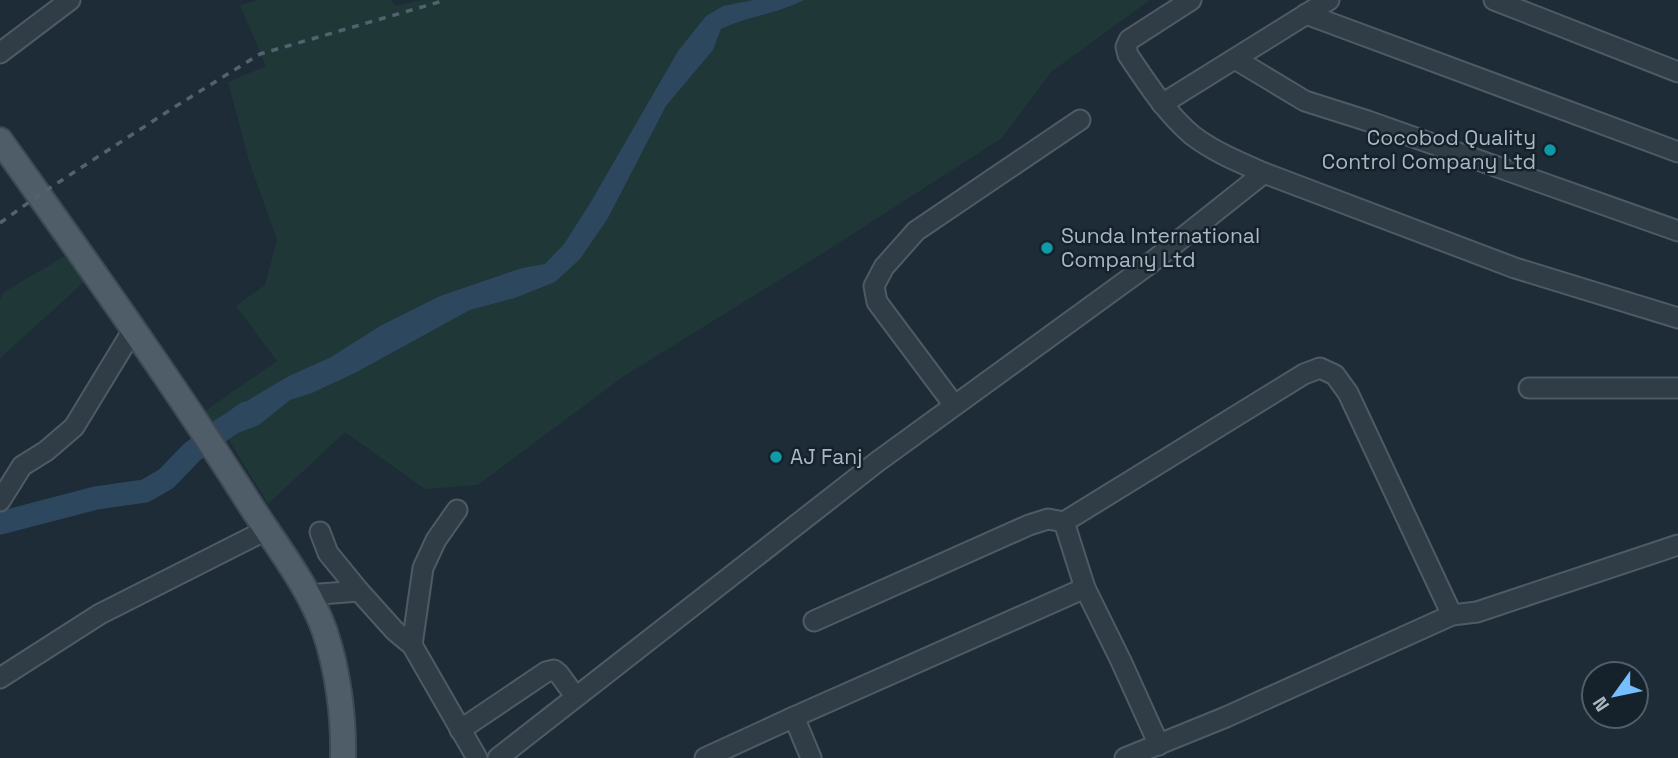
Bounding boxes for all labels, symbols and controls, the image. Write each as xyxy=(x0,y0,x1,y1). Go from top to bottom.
place label: Cocobod Quality Control Company Ltd xyxy=(1322,124,1536,175)
marker: Cocobod Quality Control Company Ltd xyxy=(1542,142,1558,158)
place label: Sunda International Company Ltd xyxy=(1061,222,1260,273)
marker: Sunda International Company Ltd xyxy=(1039,240,1055,256)
place label: AJ Fanj xyxy=(790,443,862,470)
marker: AJ Fanj xyxy=(768,449,784,465)
north arrow xyxy=(1580,660,1650,730)
text: N xyxy=(1587,692,1615,716)

